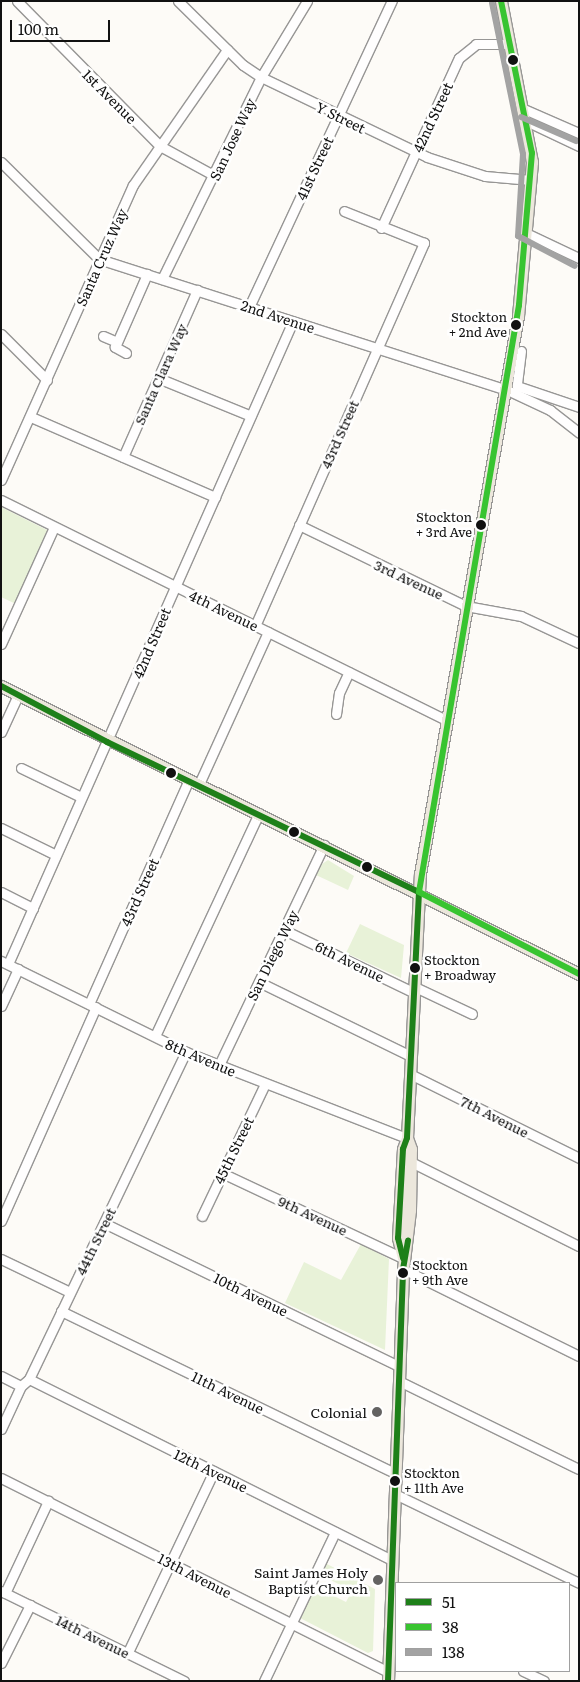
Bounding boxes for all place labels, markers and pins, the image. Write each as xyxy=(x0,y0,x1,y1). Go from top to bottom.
unlabelled marker xyxy=(508,55,518,65)
place label: Stockton + 2nd Ave xyxy=(449,310,507,341)
marker: Stockton + 2nd Ave xyxy=(511,320,521,330)
place label: Stockton + 3rd Ave xyxy=(416,510,472,541)
marker: Stockton + 3rd Ave xyxy=(476,520,486,530)
unlabelled marker xyxy=(166,768,176,778)
unlabelled marker xyxy=(289,827,299,837)
unlabelled marker xyxy=(362,862,372,872)
place label: Stockton + Broadway xyxy=(424,953,496,984)
marker: Stockton + Broadway xyxy=(410,963,420,973)
place label: Stockton + 9th Ave xyxy=(412,1258,468,1289)
marker: Stockton + 9th Ave xyxy=(398,1268,408,1278)
place label: Colonial xyxy=(310,1404,367,1420)
marker: Colonial xyxy=(371,1406,383,1418)
place label: Stockton + 11th Ave xyxy=(404,1466,464,1497)
marker: Stockton + 11th Ave xyxy=(390,1476,400,1486)
place label: Saint James Holy Baptist Church xyxy=(254,1564,368,1596)
marker: Saint James Holy Baptist Church xyxy=(372,1574,384,1586)

